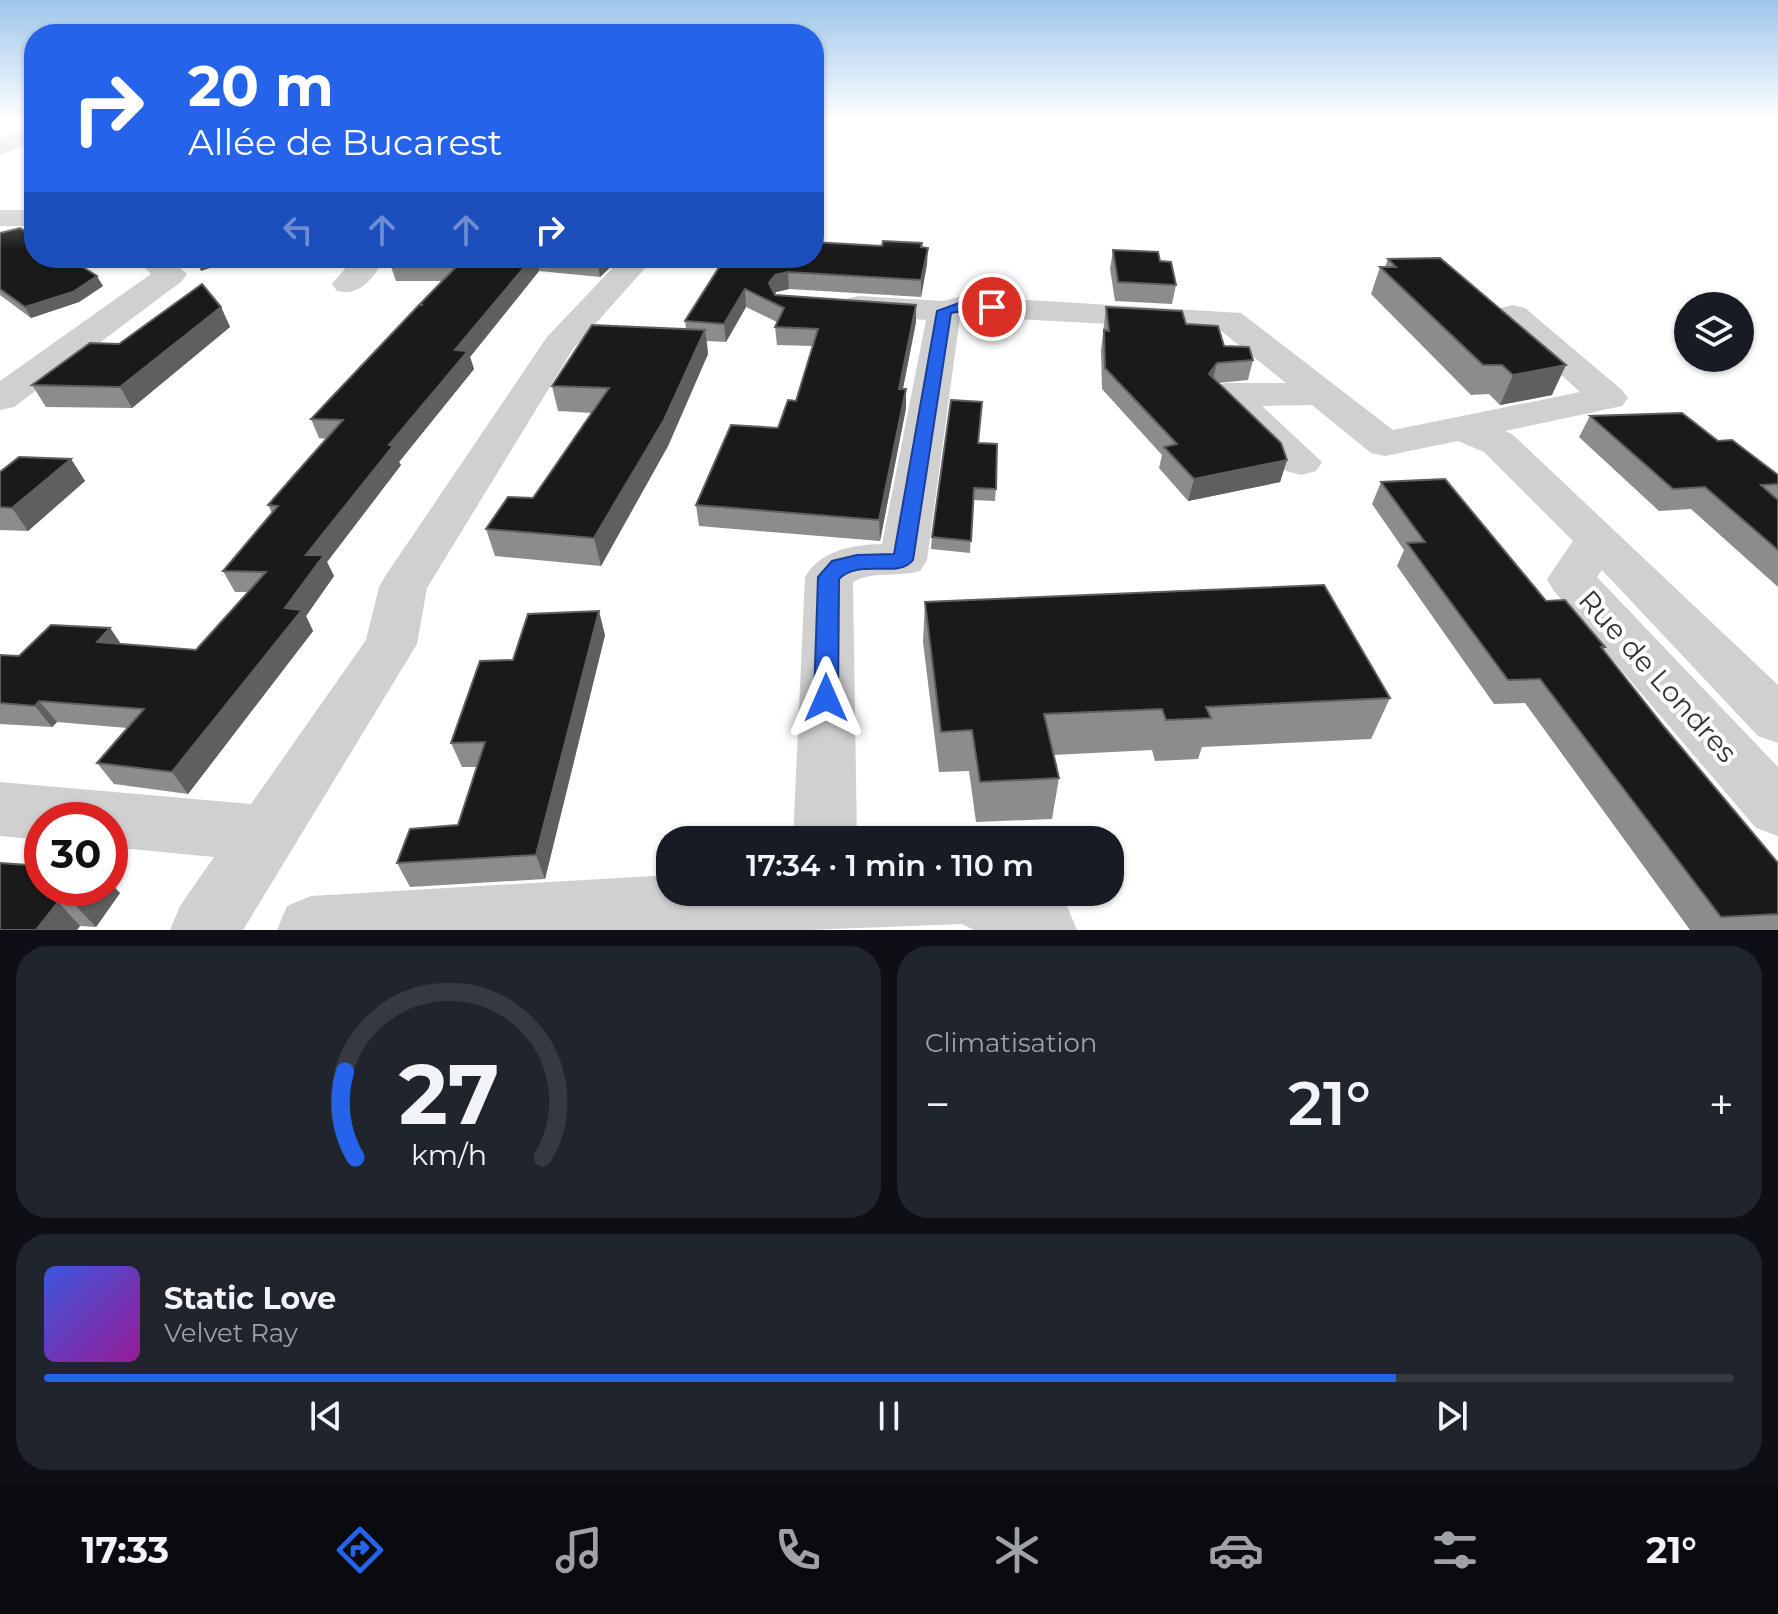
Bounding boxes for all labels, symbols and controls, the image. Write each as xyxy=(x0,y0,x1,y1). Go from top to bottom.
text: 20 m xyxy=(188,52,334,120)
icon: right xyxy=(56,56,160,160)
text: Allée de Bucarest xyxy=(188,120,502,164)
icon: left xyxy=(276,208,320,252)
icon: ahead xyxy=(360,208,404,252)
icon: ahead xyxy=(444,208,488,252)
icon: right xyxy=(528,208,572,252)
pin xyxy=(958,273,1026,341)
icon: arrive xyxy=(970,285,1014,329)
map controls xyxy=(1674,292,1754,372)
button: layers xyxy=(1674,292,1754,372)
street label: Rue de Londres xyxy=(1572,583,1744,769)
position arrow xyxy=(784,656,868,740)
speed limit sign: 30 xyxy=(24,802,128,906)
text: 17:34 · 1 min · 110 m xyxy=(746,847,1034,884)
text: Climatisation xyxy=(925,1027,1097,1059)
text: 27 xyxy=(398,1043,499,1145)
text: 21° xyxy=(1288,1067,1371,1140)
text: − xyxy=(925,1077,950,1131)
text: + xyxy=(1709,1077,1734,1131)
text: km/h xyxy=(410,1137,487,1172)
text: Static Love xyxy=(164,1280,336,1317)
text: Velvet Ray xyxy=(164,1317,298,1349)
icon: previous xyxy=(304,1394,348,1438)
icon: pause xyxy=(867,1394,911,1438)
icon: next xyxy=(1430,1394,1474,1438)
icon: directions xyxy=(332,1522,388,1578)
icon: music xyxy=(551,1522,607,1578)
icon: phone xyxy=(770,1522,826,1578)
icon: climate xyxy=(989,1522,1045,1578)
icon: car xyxy=(1208,1522,1264,1578)
icon: filters xyxy=(1427,1522,1483,1578)
text: 17:33 xyxy=(82,1528,169,1572)
text: 21° xyxy=(1646,1528,1697,1572)

